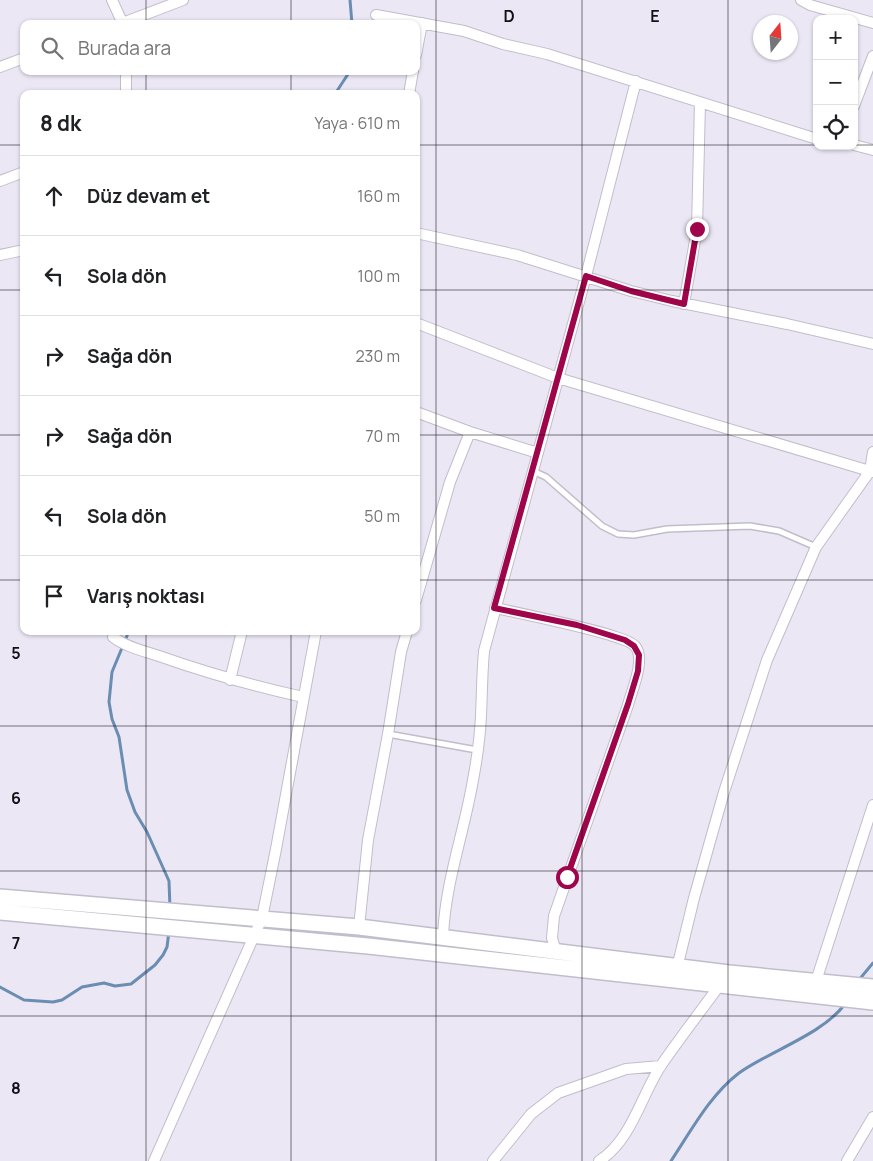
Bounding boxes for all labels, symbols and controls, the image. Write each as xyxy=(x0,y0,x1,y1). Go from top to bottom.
text: D xyxy=(503,5,515,27)
text: E xyxy=(650,5,660,27)
north arrow xyxy=(753,15,798,60)
map controls xyxy=(813,15,858,150)
button: + xyxy=(813,15,858,60)
search box xyxy=(20,20,420,75)
icon: search xyxy=(38,34,66,62)
text: Burada ara xyxy=(78,35,171,61)
button: − xyxy=(813,60,858,105)
button: locate xyxy=(813,105,858,150)
text: 8 dk xyxy=(40,109,81,137)
text: Yaya · 610 m xyxy=(314,112,400,134)
icon: ahead xyxy=(40,182,68,210)
text: Düz devam et xyxy=(87,183,210,209)
text: 160 m xyxy=(357,185,400,207)
route end xyxy=(686,218,709,241)
icon: left xyxy=(40,262,68,290)
text: Sola dön xyxy=(87,263,167,289)
text: 100 m xyxy=(357,265,400,287)
icon: right xyxy=(40,342,68,370)
text: Sağa dön xyxy=(87,343,172,369)
text: 230 m xyxy=(356,345,400,367)
icon: right xyxy=(40,422,68,450)
text: Sağa dön xyxy=(87,423,172,449)
text: 70 m xyxy=(365,425,400,447)
icon: left xyxy=(40,502,68,530)
text: Sola dön xyxy=(87,503,167,529)
text: 50 m xyxy=(364,505,400,527)
icon: arrive xyxy=(40,582,68,610)
text: Varış noktası xyxy=(87,583,205,609)
text: 5 xyxy=(11,642,21,664)
text: 6 xyxy=(11,787,21,809)
route start xyxy=(556,866,579,889)
text: 7 xyxy=(12,932,20,954)
text: 8 xyxy=(11,1077,21,1099)

